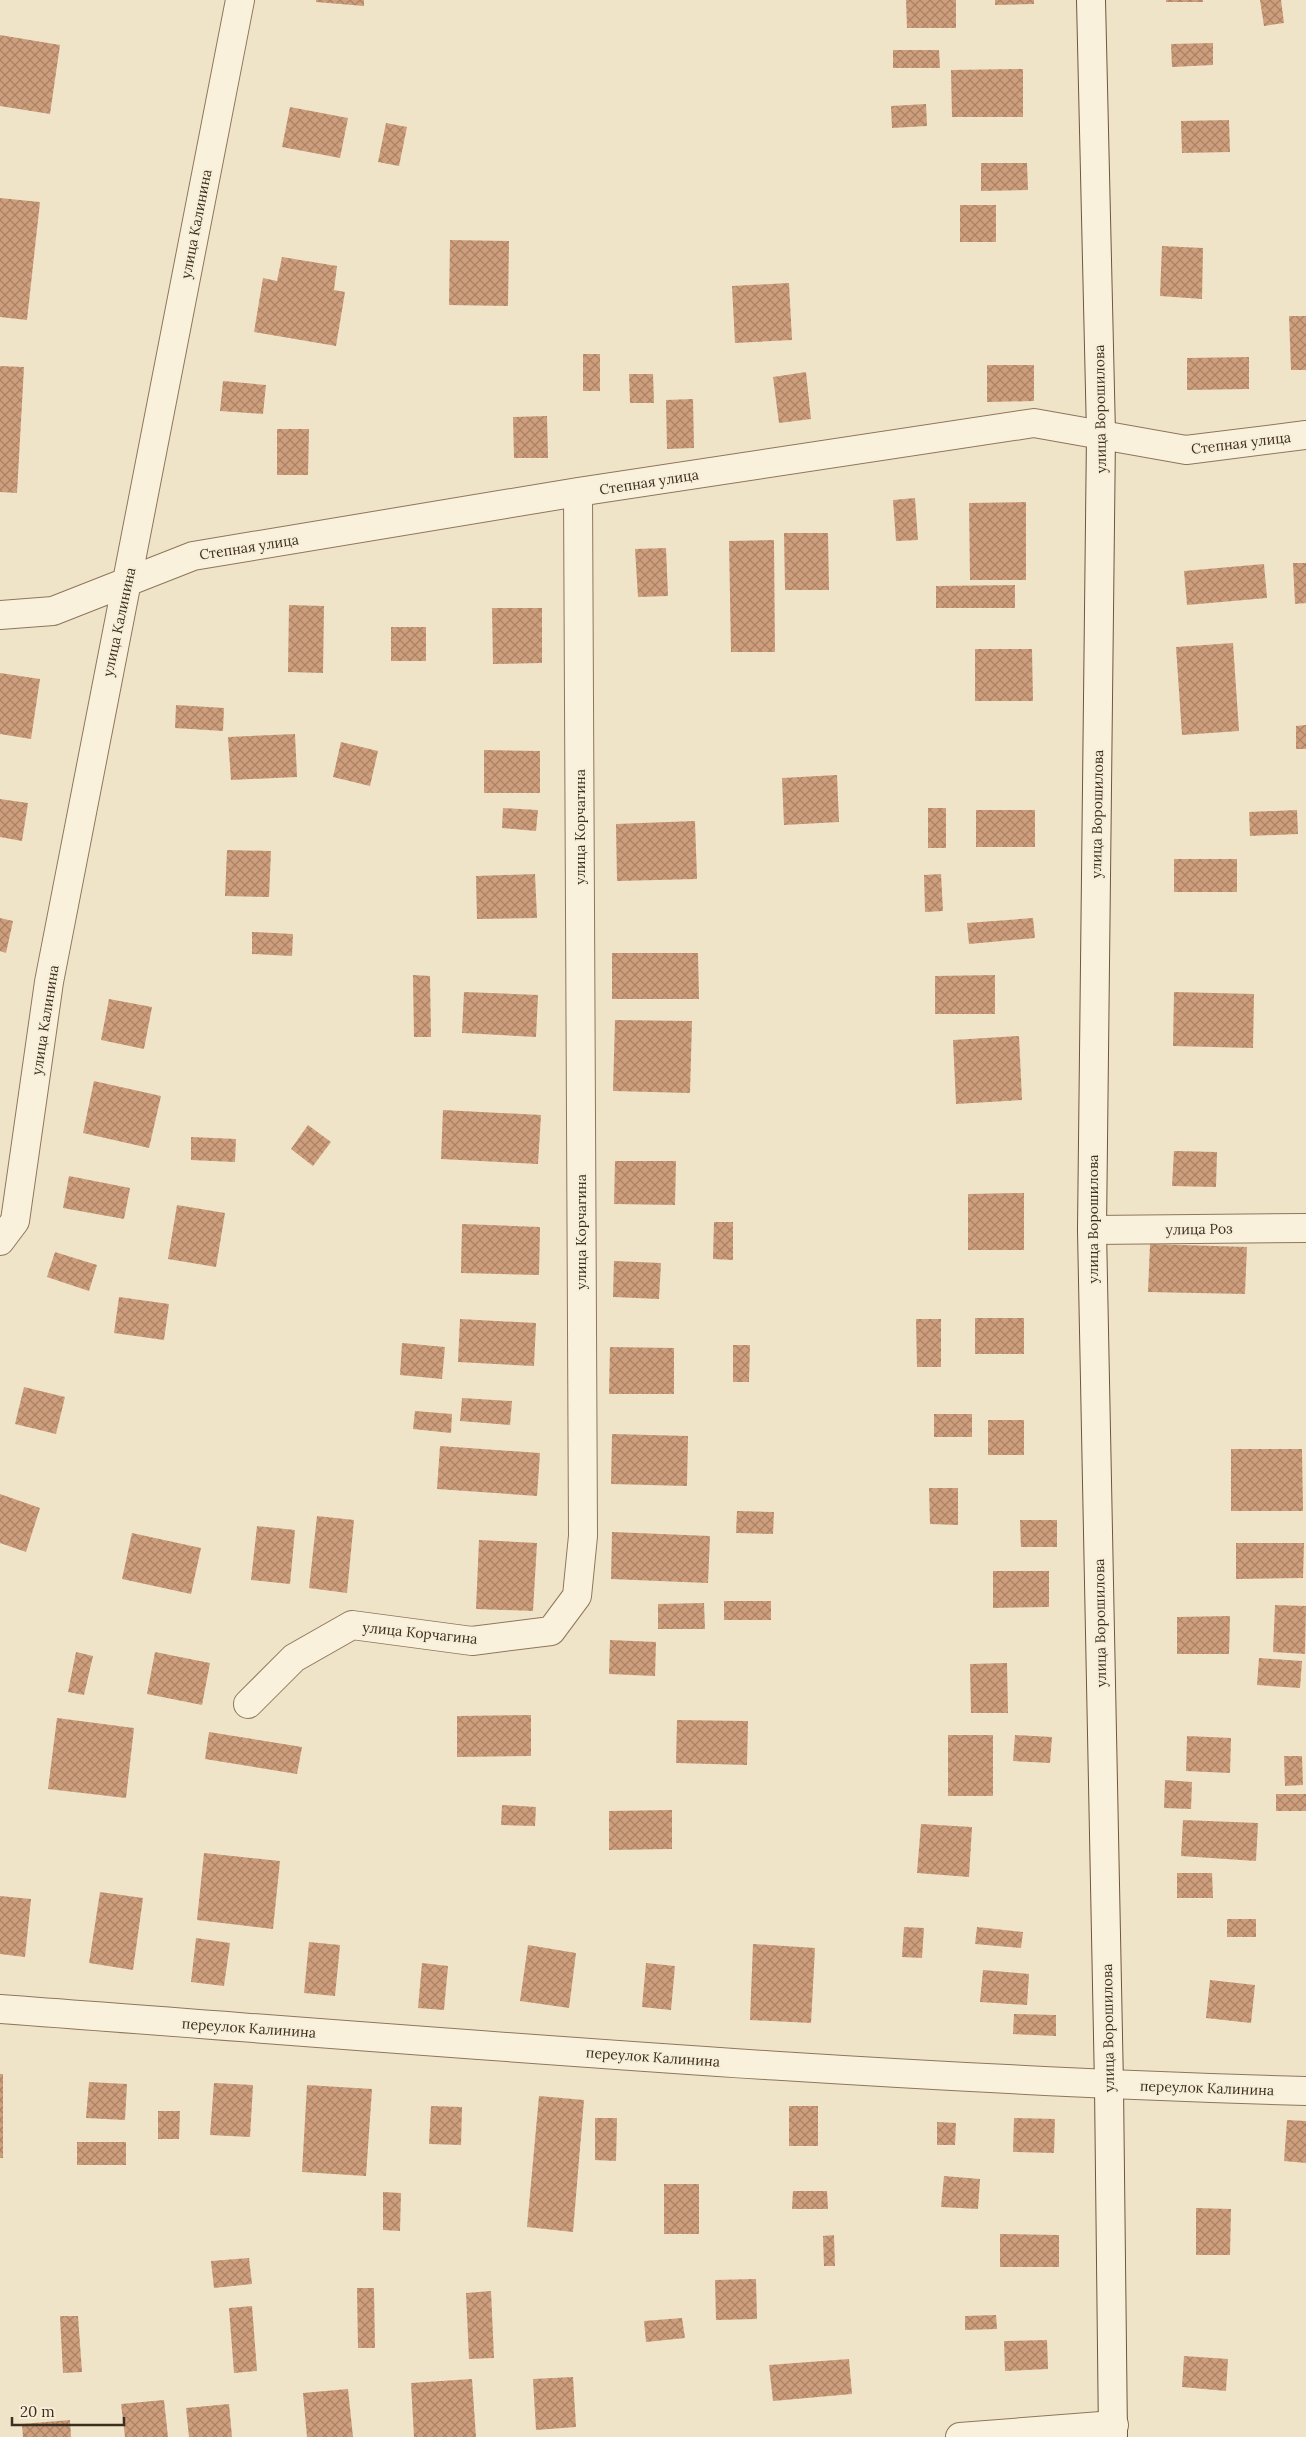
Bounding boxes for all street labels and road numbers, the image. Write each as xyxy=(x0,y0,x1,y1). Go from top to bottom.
street label: улица Калинина xyxy=(177,168,215,280)
street label: улица Ворошилова xyxy=(1090,344,1110,474)
street label: Степная улица xyxy=(1190,428,1292,458)
street label: Степная улица xyxy=(598,465,700,499)
street label: Степная улица xyxy=(198,530,300,564)
street label: улица Калинина xyxy=(99,566,139,678)
street label: улица Ворошилова xyxy=(1087,749,1107,879)
street label: улица Корчагина xyxy=(571,769,589,885)
street label: улица Калинина xyxy=(27,964,63,1076)
street label: улица Ворошилова xyxy=(1084,1155,1102,1283)
street label: улица Корчагина xyxy=(572,1174,590,1290)
street label: улица Роз xyxy=(1165,1219,1233,1239)
street label: улица Ворошилова xyxy=(1090,1558,1110,1688)
street label: улица Корчагина xyxy=(362,1618,478,1648)
street label: улица Ворошилова xyxy=(1098,1963,1118,2093)
street label: переулок Калинина xyxy=(181,2014,317,2042)
street label: переулок Калинина xyxy=(585,2043,721,2071)
street label: переулок Калинина xyxy=(1140,2077,1274,2099)

